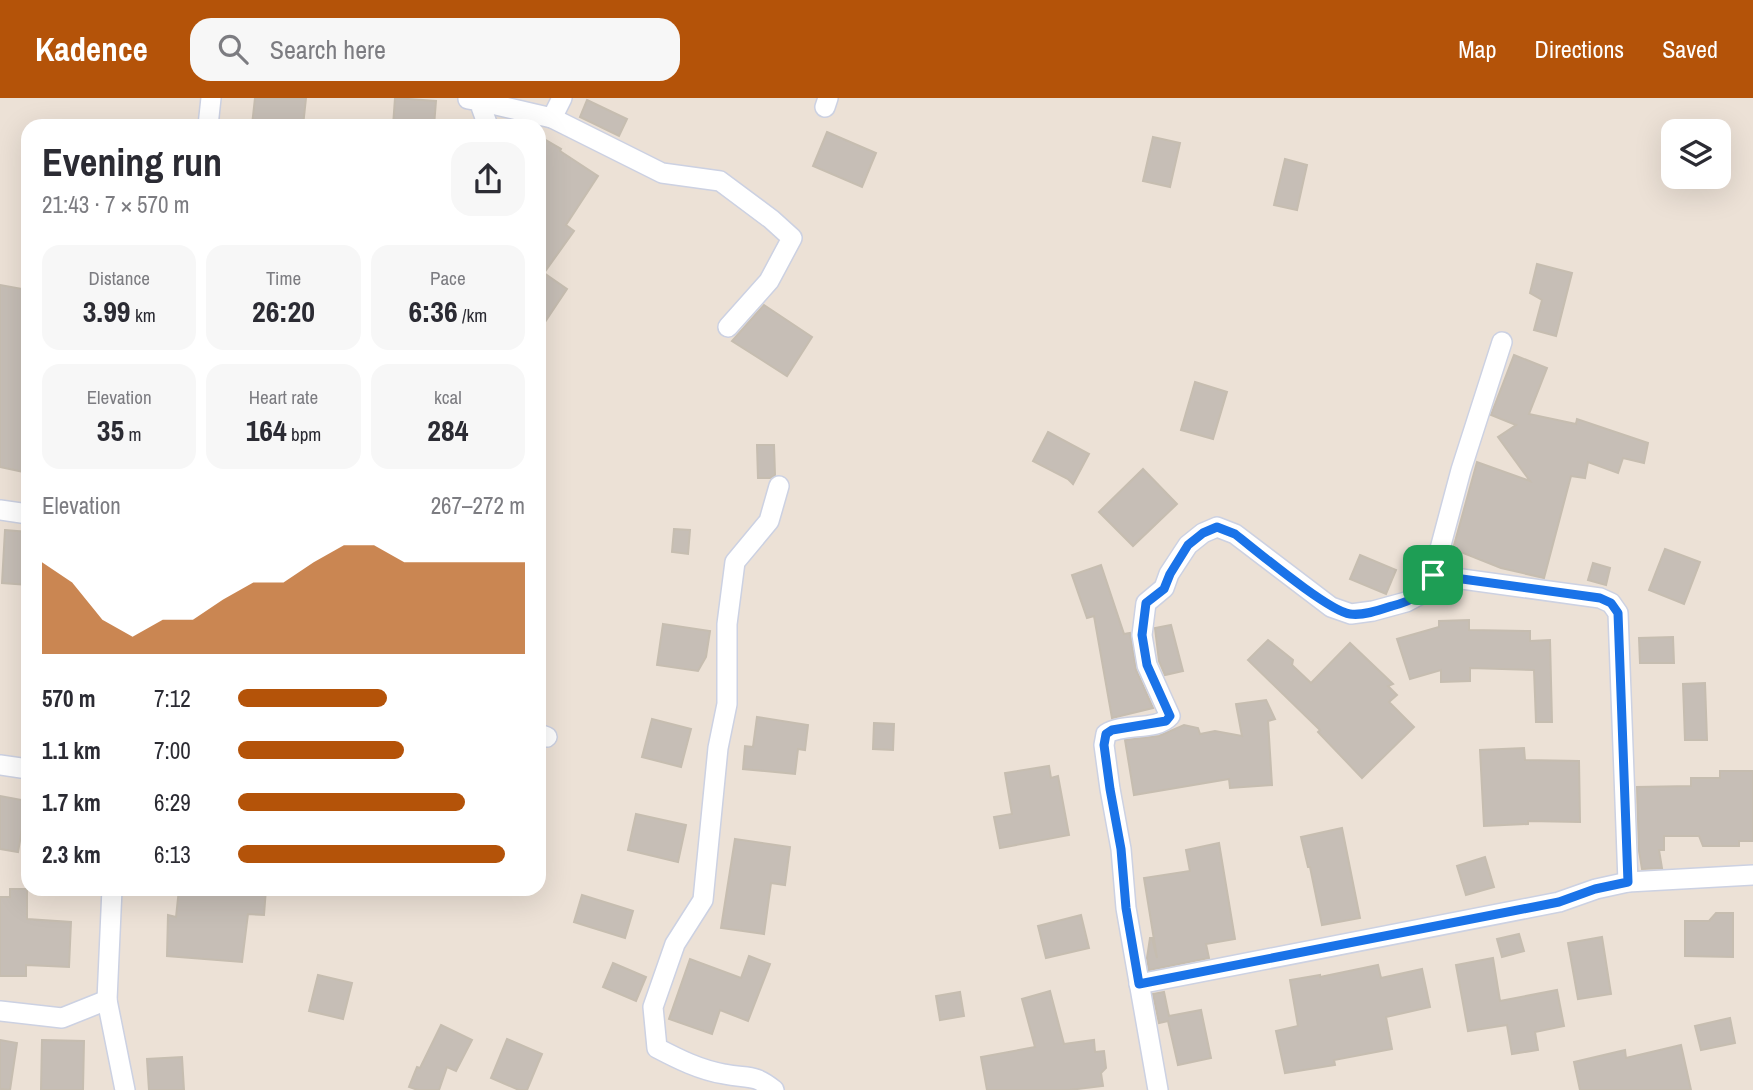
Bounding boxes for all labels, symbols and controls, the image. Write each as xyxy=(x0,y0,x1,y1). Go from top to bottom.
search box xyxy=(190,18,680,81)
text: Kadence xyxy=(35,27,148,71)
icon: search xyxy=(214,30,252,68)
text: Search here xyxy=(270,32,386,67)
text: Map xyxy=(1458,33,1496,65)
text: Directions xyxy=(1534,33,1624,65)
text: Saved xyxy=(1662,33,1718,65)
map controls xyxy=(1661,119,1731,189)
button: layers xyxy=(1661,119,1731,189)
text: Evening run xyxy=(42,137,222,188)
button: share xyxy=(451,142,525,216)
text: 21:43 · 7 × 570 m xyxy=(42,189,189,220)
text: Distance xyxy=(88,265,150,291)
text: Time xyxy=(266,265,301,291)
text: Pace xyxy=(430,265,466,291)
text: 3.99 xyxy=(83,291,131,331)
text: 26:20 xyxy=(252,291,315,331)
text: 6:36 xyxy=(408,291,458,331)
text: km xyxy=(131,302,156,328)
text: /km xyxy=(458,302,487,328)
text: Elevation xyxy=(87,384,152,410)
text: Heart rate xyxy=(249,384,318,410)
text: kcal xyxy=(434,384,462,410)
text: 35 xyxy=(97,410,124,450)
text: 164 xyxy=(246,410,287,450)
text: 284 xyxy=(427,410,468,450)
text: m xyxy=(124,421,142,447)
text: bpm xyxy=(287,421,321,447)
text: Elevation xyxy=(42,490,121,521)
text: 267–272 m xyxy=(431,490,525,521)
pin xyxy=(1403,545,1463,605)
icon: arrive xyxy=(1414,556,1452,594)
text: 570 m xyxy=(42,683,95,714)
text: 7:12 xyxy=(154,683,191,714)
text: 1.1 km xyxy=(42,735,101,766)
text: 7:00 xyxy=(154,735,191,766)
text: 1.7 km xyxy=(42,787,101,818)
text: 6:29 xyxy=(154,787,191,818)
text: 2.3 km xyxy=(42,839,101,870)
text: 6:13 xyxy=(154,839,191,870)

